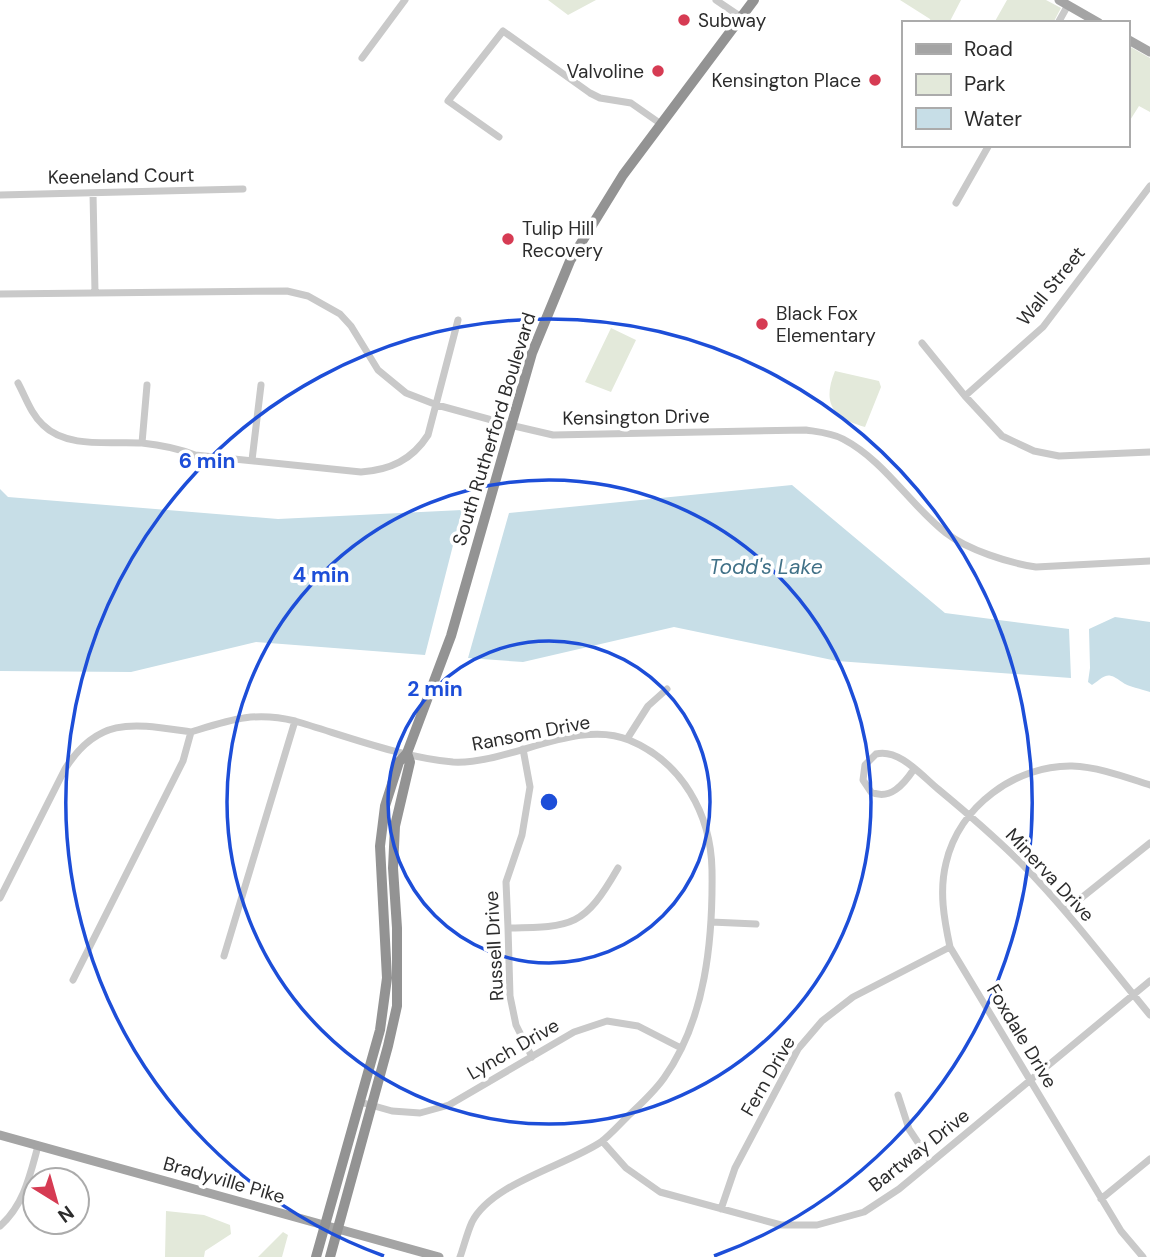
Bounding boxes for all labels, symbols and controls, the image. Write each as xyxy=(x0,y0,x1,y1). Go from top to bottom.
place label: Subway xyxy=(698,8,767,33)
marker: Subway xyxy=(676,12,692,28)
legend xyxy=(902,21,1129,147)
text: Road xyxy=(964,35,1013,63)
place label: Valvoline xyxy=(566,59,644,84)
marker: Valvoline xyxy=(650,63,666,79)
place label: Kensington Place xyxy=(712,68,861,93)
text: Park xyxy=(964,70,1006,98)
marker: Kensington Place xyxy=(867,72,883,88)
text: Water xyxy=(964,105,1022,133)
street label: Keeneland Court xyxy=(48,162,194,190)
place label: Tulip Hill Recovery xyxy=(522,216,604,263)
marker: Tulip Hill Recovery xyxy=(500,231,516,247)
street label: Wall Street xyxy=(1011,241,1091,331)
place label: Black Fox Elementary xyxy=(776,301,876,348)
street label: South Rutherford Boulevard xyxy=(447,309,541,549)
marker: Black Fox Elementary xyxy=(754,316,770,332)
street label: Kensington Drive xyxy=(562,403,710,431)
text: 6 min xyxy=(179,447,235,475)
water label: Todd's Lake xyxy=(709,553,823,581)
text: 4 min xyxy=(292,561,350,589)
text: 2 min xyxy=(407,675,463,703)
street label: Ransom Drive xyxy=(470,709,592,757)
centre of rings xyxy=(537,790,561,814)
street label: Minerva Drive xyxy=(1000,823,1100,927)
street label: Russell Drive xyxy=(479,890,509,1002)
street label: Foxdale Drive xyxy=(981,979,1063,1093)
street label: Lynch Drive xyxy=(463,1013,563,1085)
street label: Fern Drive xyxy=(735,1031,801,1121)
street label: Bartway Drive xyxy=(864,1103,974,1197)
street label: Bradyville Pike xyxy=(160,1151,288,1209)
north arrow xyxy=(21,1166,91,1236)
text: N xyxy=(53,1200,79,1228)

